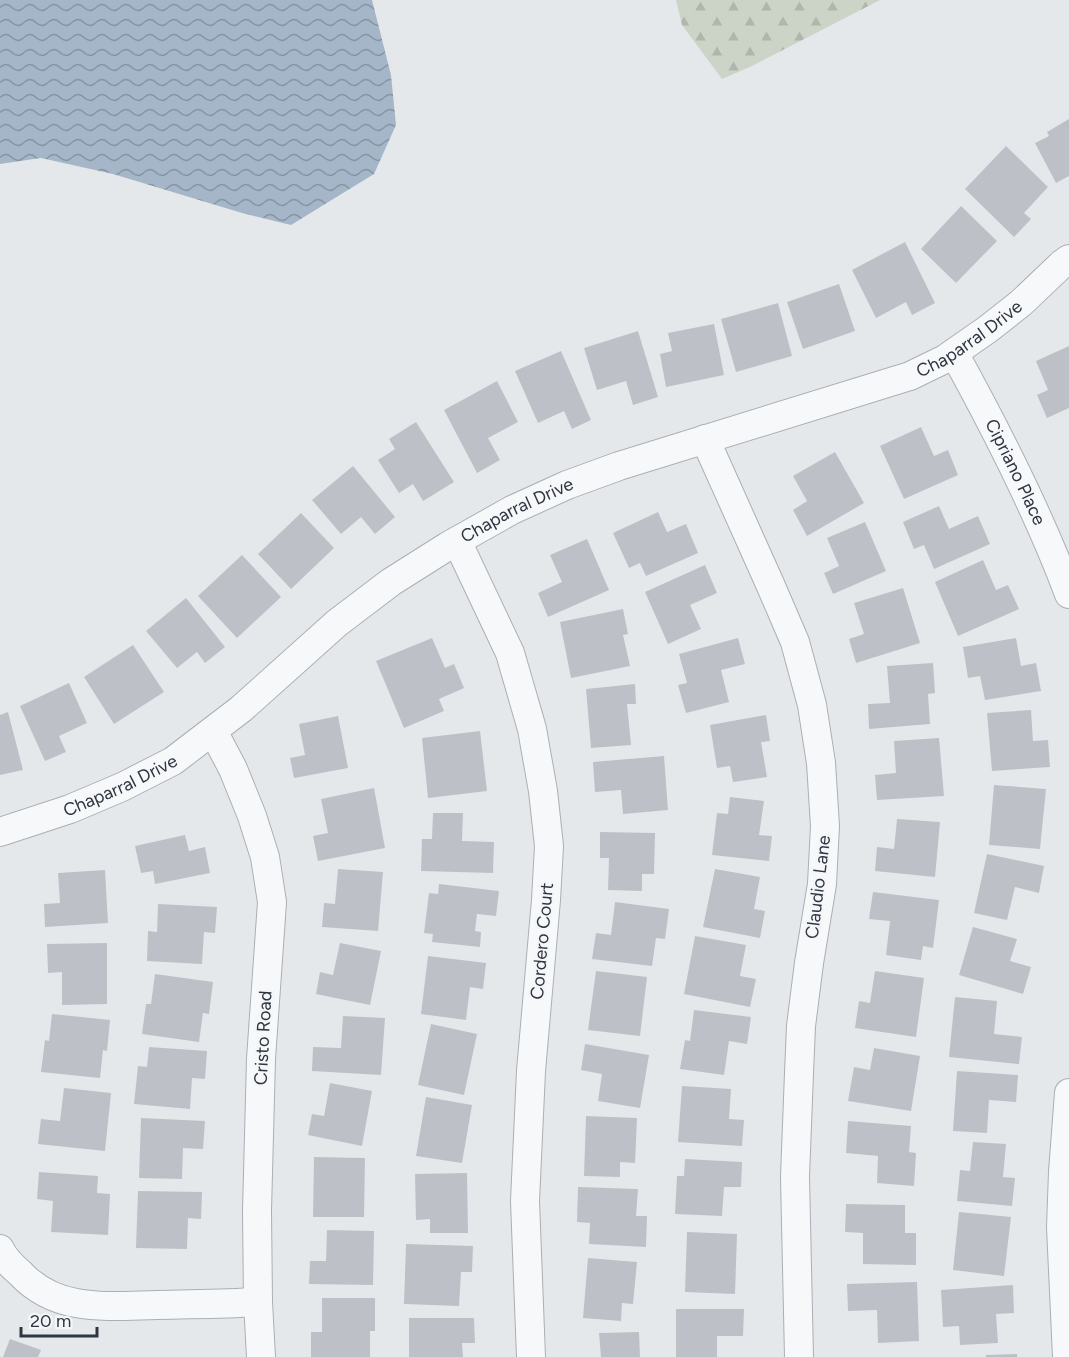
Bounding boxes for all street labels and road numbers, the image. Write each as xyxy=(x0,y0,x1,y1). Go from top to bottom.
street label: Chaparral Drive xyxy=(913,295,1027,382)
street label: Cipriano Place xyxy=(980,415,1051,529)
street label: Chaparral Drive xyxy=(457,473,576,548)
street label: Chaparral Drive xyxy=(60,750,181,822)
street label: Claudio Lane xyxy=(801,834,835,940)
street label: Cordero Court xyxy=(526,881,558,1000)
street label: Cristo Road xyxy=(250,990,276,1086)

